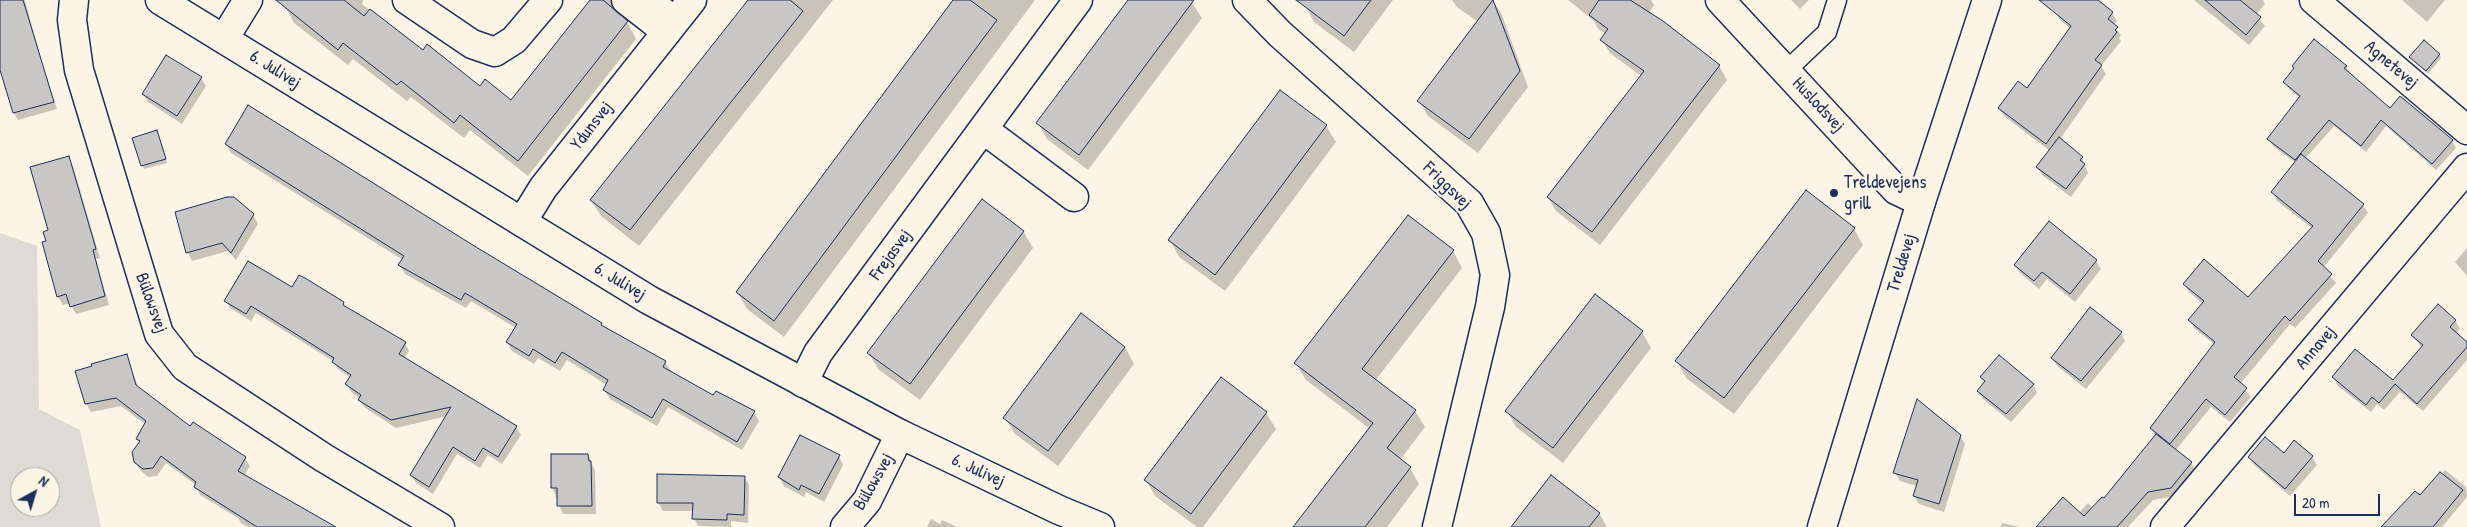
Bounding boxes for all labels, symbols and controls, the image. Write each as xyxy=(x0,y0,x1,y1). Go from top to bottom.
street label: Agnetevej xyxy=(2360,36,2422,94)
street label: 6. Julivej xyxy=(245,46,305,94)
street label: Huslodsvej xyxy=(1787,73,1849,137)
street label: Ydunsvej xyxy=(566,97,618,155)
street label: Friggsvej xyxy=(1418,158,1476,214)
place label: Treldevejens grill xyxy=(1844,172,1926,214)
marker: Treldevejens grill xyxy=(1828,187,1840,199)
street label: Frejasvej xyxy=(865,225,917,285)
street label: Treldevej xyxy=(1883,231,1921,295)
street label: 6. Julivej xyxy=(590,258,650,306)
street label: Bülowsvej xyxy=(130,270,172,336)
street label: Annavej xyxy=(2291,322,2341,374)
street label: 6. Julivej xyxy=(948,449,1008,493)
street label: Bülowsvej xyxy=(849,450,899,514)
north arrow xyxy=(10,467,60,517)
text: N xyxy=(35,471,53,490)
scale bar xyxy=(2297,484,2383,516)
text: 20 m xyxy=(2302,492,2329,513)

